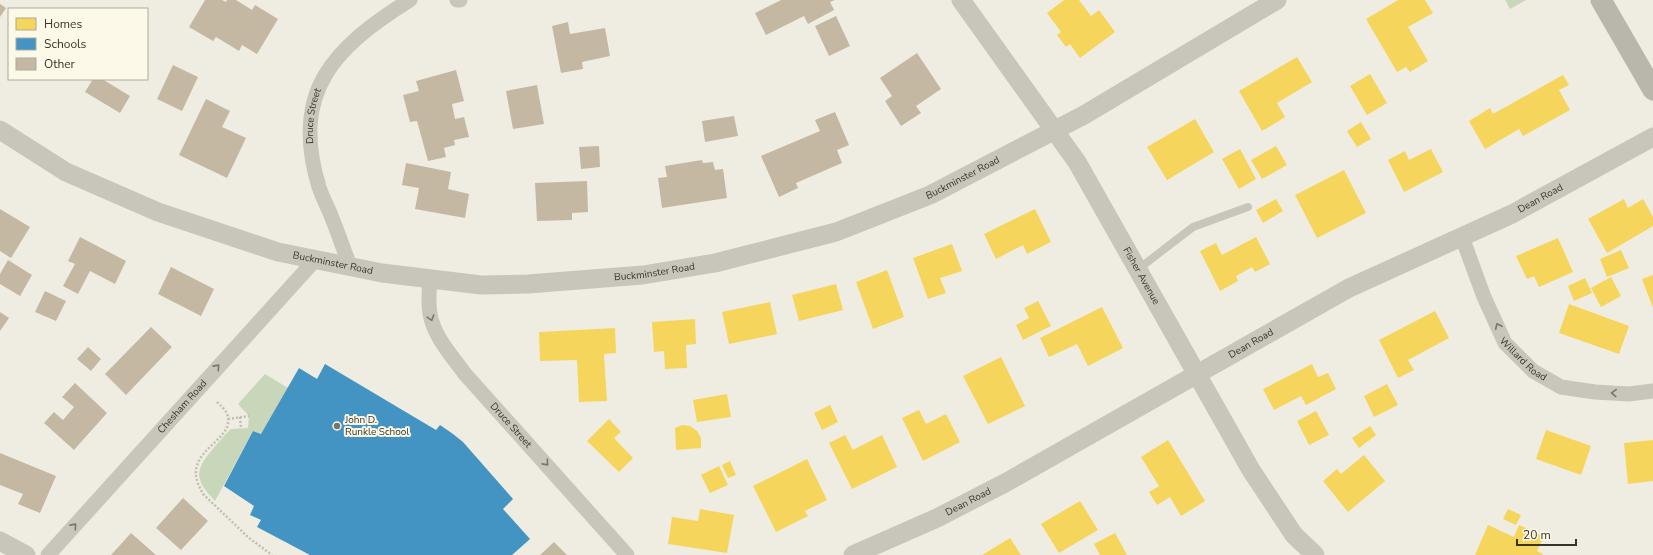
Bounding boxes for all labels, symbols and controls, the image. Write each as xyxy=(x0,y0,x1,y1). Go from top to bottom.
legend xyxy=(8,8,148,80)
text: Homes xyxy=(44,16,82,32)
text: Schools xyxy=(44,36,87,52)
text: Other xyxy=(44,56,76,72)
street label: Druce Street xyxy=(303,86,325,144)
street label: Buckminster Road xyxy=(924,153,1002,203)
street label: Dean Road xyxy=(1515,180,1566,217)
street label: Fisher Avenue xyxy=(1120,245,1163,307)
street label: Buckminster Road xyxy=(291,248,374,278)
street label: Buckminster Road xyxy=(614,259,696,284)
one-way arrow xyxy=(426,315,435,322)
one-way arrow xyxy=(1494,323,1502,330)
street label: Dean Road xyxy=(1226,325,1276,362)
street label: Willard Road xyxy=(1496,334,1550,385)
one-way arrow xyxy=(213,364,220,372)
street label: Chesham Road xyxy=(154,377,210,437)
one-way arrow xyxy=(1611,389,1617,398)
street label: Druce Street xyxy=(487,400,535,451)
place label: John D. Runkle School xyxy=(344,413,409,439)
marker: John D. Runkle School xyxy=(332,421,342,431)
one-way arrow xyxy=(541,459,548,466)
street label: Dean Road xyxy=(943,484,994,519)
scale bar xyxy=(1517,521,1576,547)
one-way arrow xyxy=(69,523,77,531)
text: 20 m xyxy=(1523,527,1551,543)

